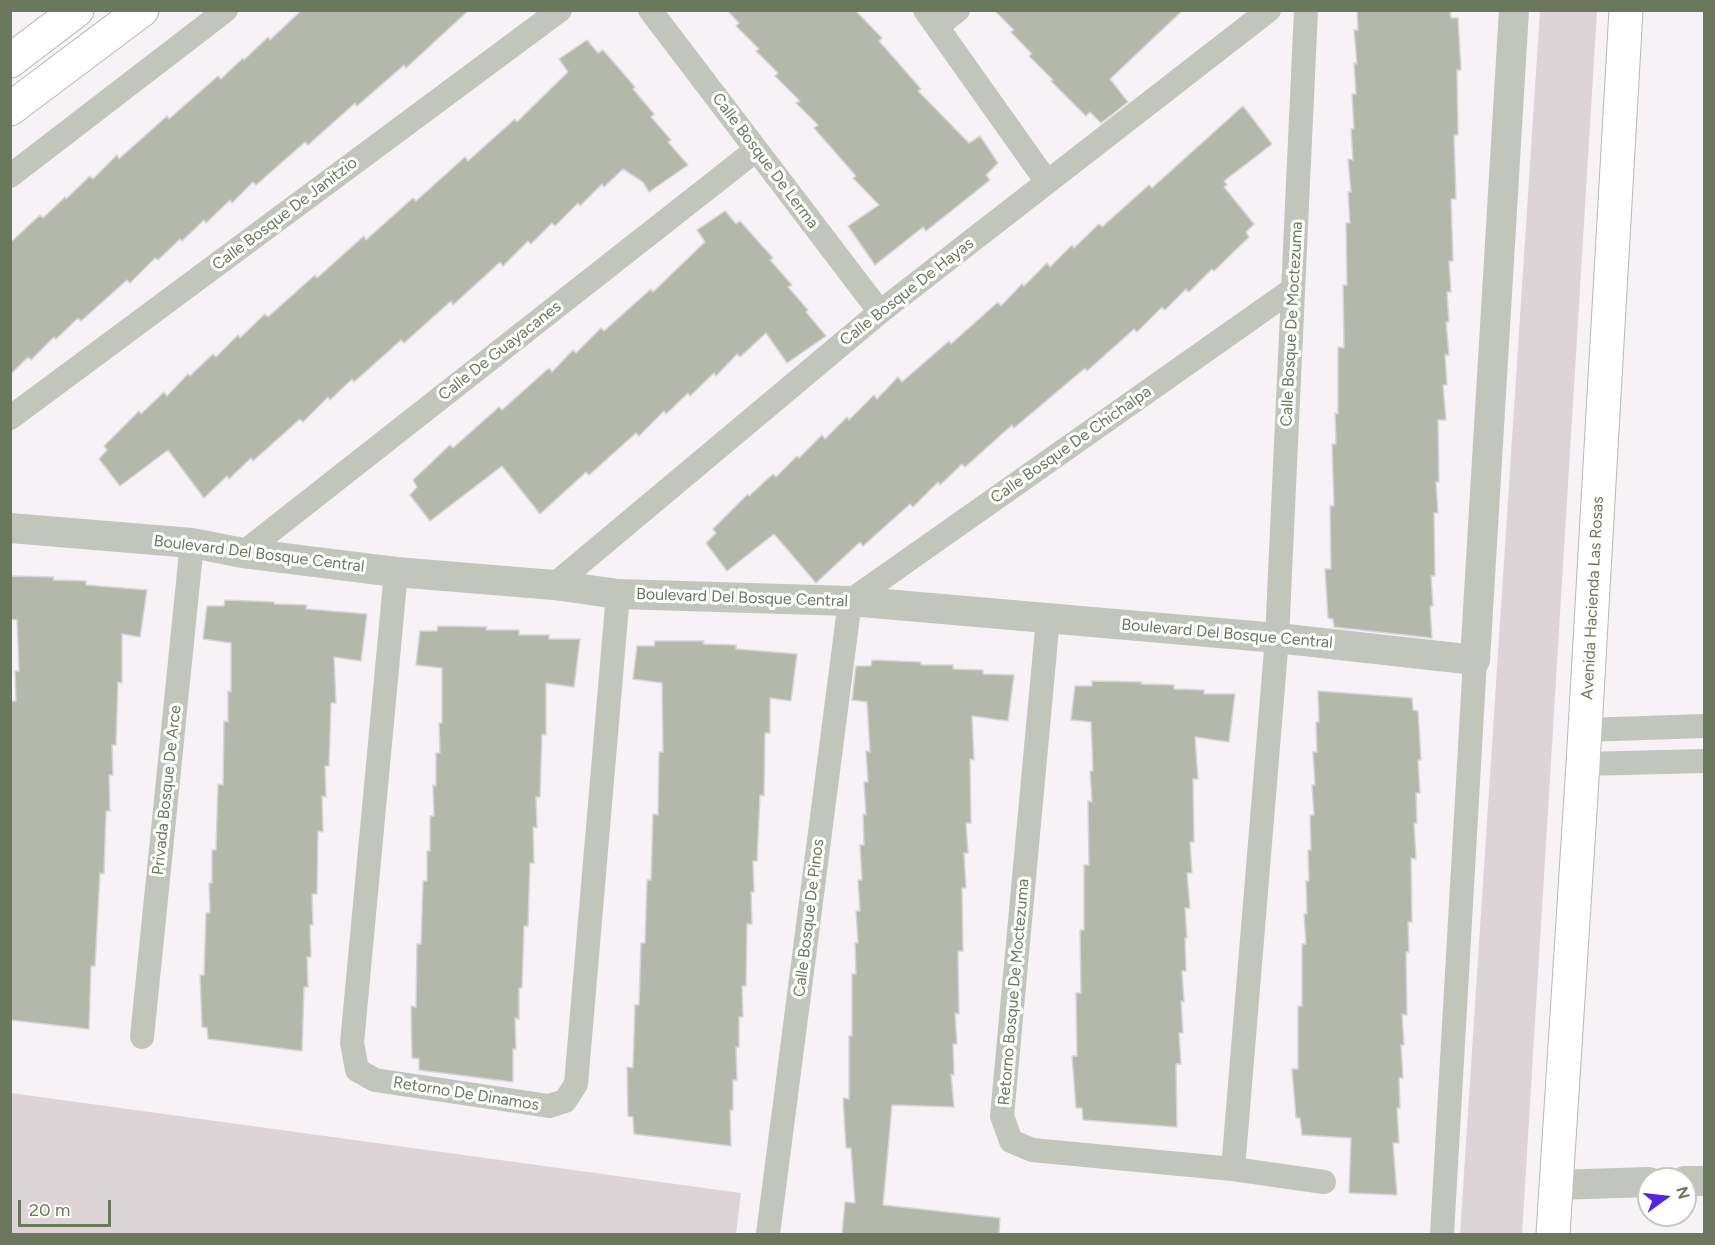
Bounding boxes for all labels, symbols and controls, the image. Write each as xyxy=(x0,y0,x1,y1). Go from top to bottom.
street label: Calle Bosque De Lerma xyxy=(708,89,822,233)
street label: Calle Bosque De Janitzio xyxy=(209,153,361,275)
street label: Calle Bosque De Moctezuma xyxy=(1277,221,1307,427)
street label: Calle Bosque De Hayas xyxy=(836,234,978,350)
street label: Calle De Guayacanes xyxy=(435,297,565,405)
street label: Calle Bosque De Chichalpa xyxy=(987,382,1155,508)
street label: Avenida Hacienda Las Rosas xyxy=(1578,496,1608,700)
street label: Boulevard Del Bosque Central xyxy=(153,532,365,576)
street label: Boulevard Del Bosque Central xyxy=(636,585,848,611)
street label: Boulevard Del Bosque Central xyxy=(1121,615,1333,653)
street label: Privada Bosque De Arce xyxy=(149,704,185,876)
street label: Calle Bosque De Pinos xyxy=(790,838,828,998)
street label: Retorno Bosque De Moctezuma xyxy=(995,878,1033,1106)
street label: Retorno De Dinamos xyxy=(392,1073,540,1115)
north arrow xyxy=(1637,1167,1697,1227)
text: N xyxy=(1672,1184,1694,1201)
scale bar xyxy=(21,1188,114,1226)
text: 20 m xyxy=(29,1199,70,1221)

